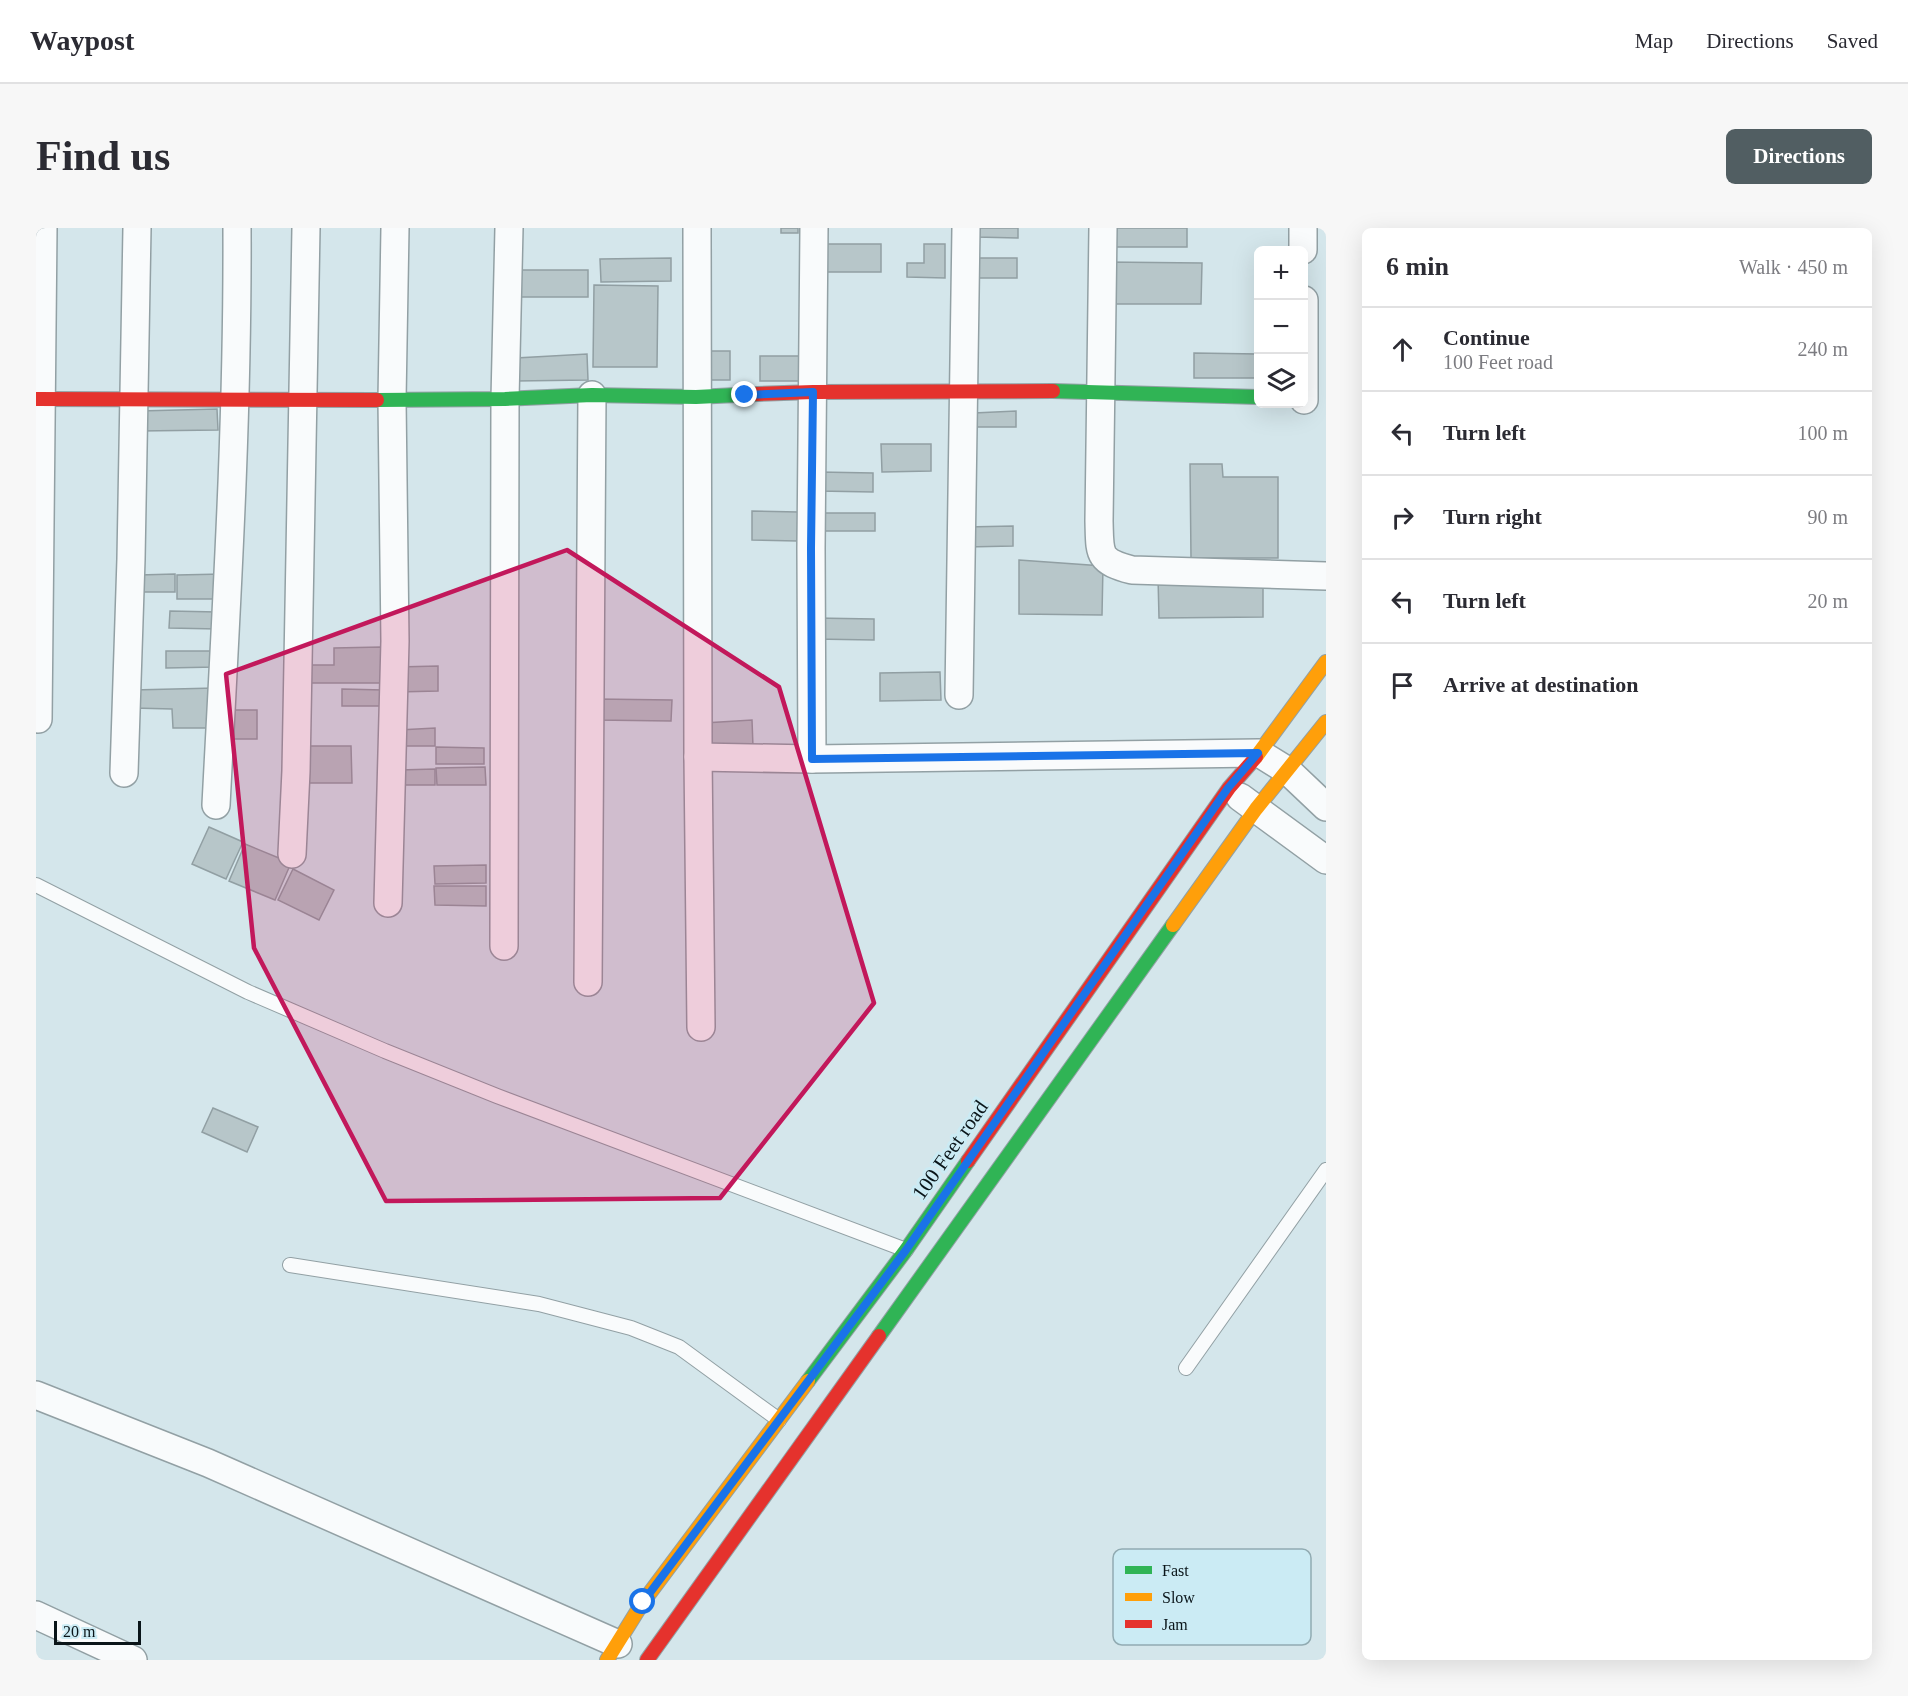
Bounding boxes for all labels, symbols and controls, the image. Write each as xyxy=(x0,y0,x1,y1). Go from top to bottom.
text: Waypost xyxy=(30,25,134,56)
text: Map xyxy=(1635,29,1673,53)
text: Directions xyxy=(1706,29,1794,53)
text: Saved xyxy=(1827,29,1878,53)
button: Directions xyxy=(1726,129,1872,184)
text: Find us xyxy=(36,133,170,179)
map controls xyxy=(1254,246,1308,408)
button: + xyxy=(1254,246,1308,300)
text: 6 min xyxy=(1386,252,1449,281)
text: Walk · 450 m xyxy=(1739,256,1848,278)
button: − xyxy=(1254,300,1308,354)
text: Continue xyxy=(1443,325,1530,350)
icon: ahead xyxy=(1386,333,1419,366)
text: 240 m xyxy=(1797,338,1848,360)
text: 100 Feet road xyxy=(1443,351,1553,373)
button: layers xyxy=(1254,354,1308,408)
route end xyxy=(731,381,757,407)
icon: left xyxy=(1386,417,1419,450)
text: Turn left xyxy=(1443,420,1526,445)
text: 100 m xyxy=(1797,422,1848,444)
icon: right xyxy=(1386,501,1419,534)
text: Turn right xyxy=(1443,504,1542,529)
text: 90 m xyxy=(1807,506,1848,528)
icon: left xyxy=(1386,585,1419,618)
text: Turn left xyxy=(1443,588,1526,613)
text: 20 m xyxy=(1807,590,1848,612)
icon: arrive xyxy=(1386,669,1419,702)
text: Arrive at destination xyxy=(1443,672,1639,697)
street label: 100 Feet road xyxy=(907,1095,993,1204)
legend xyxy=(1113,1549,1311,1645)
text: Fast xyxy=(1162,1562,1189,1579)
route start xyxy=(629,1588,655,1614)
text: Slow xyxy=(1162,1589,1195,1606)
text: Jam xyxy=(1162,1616,1188,1633)
scale bar xyxy=(54,1618,141,1646)
text: 20 m xyxy=(63,1623,95,1640)

